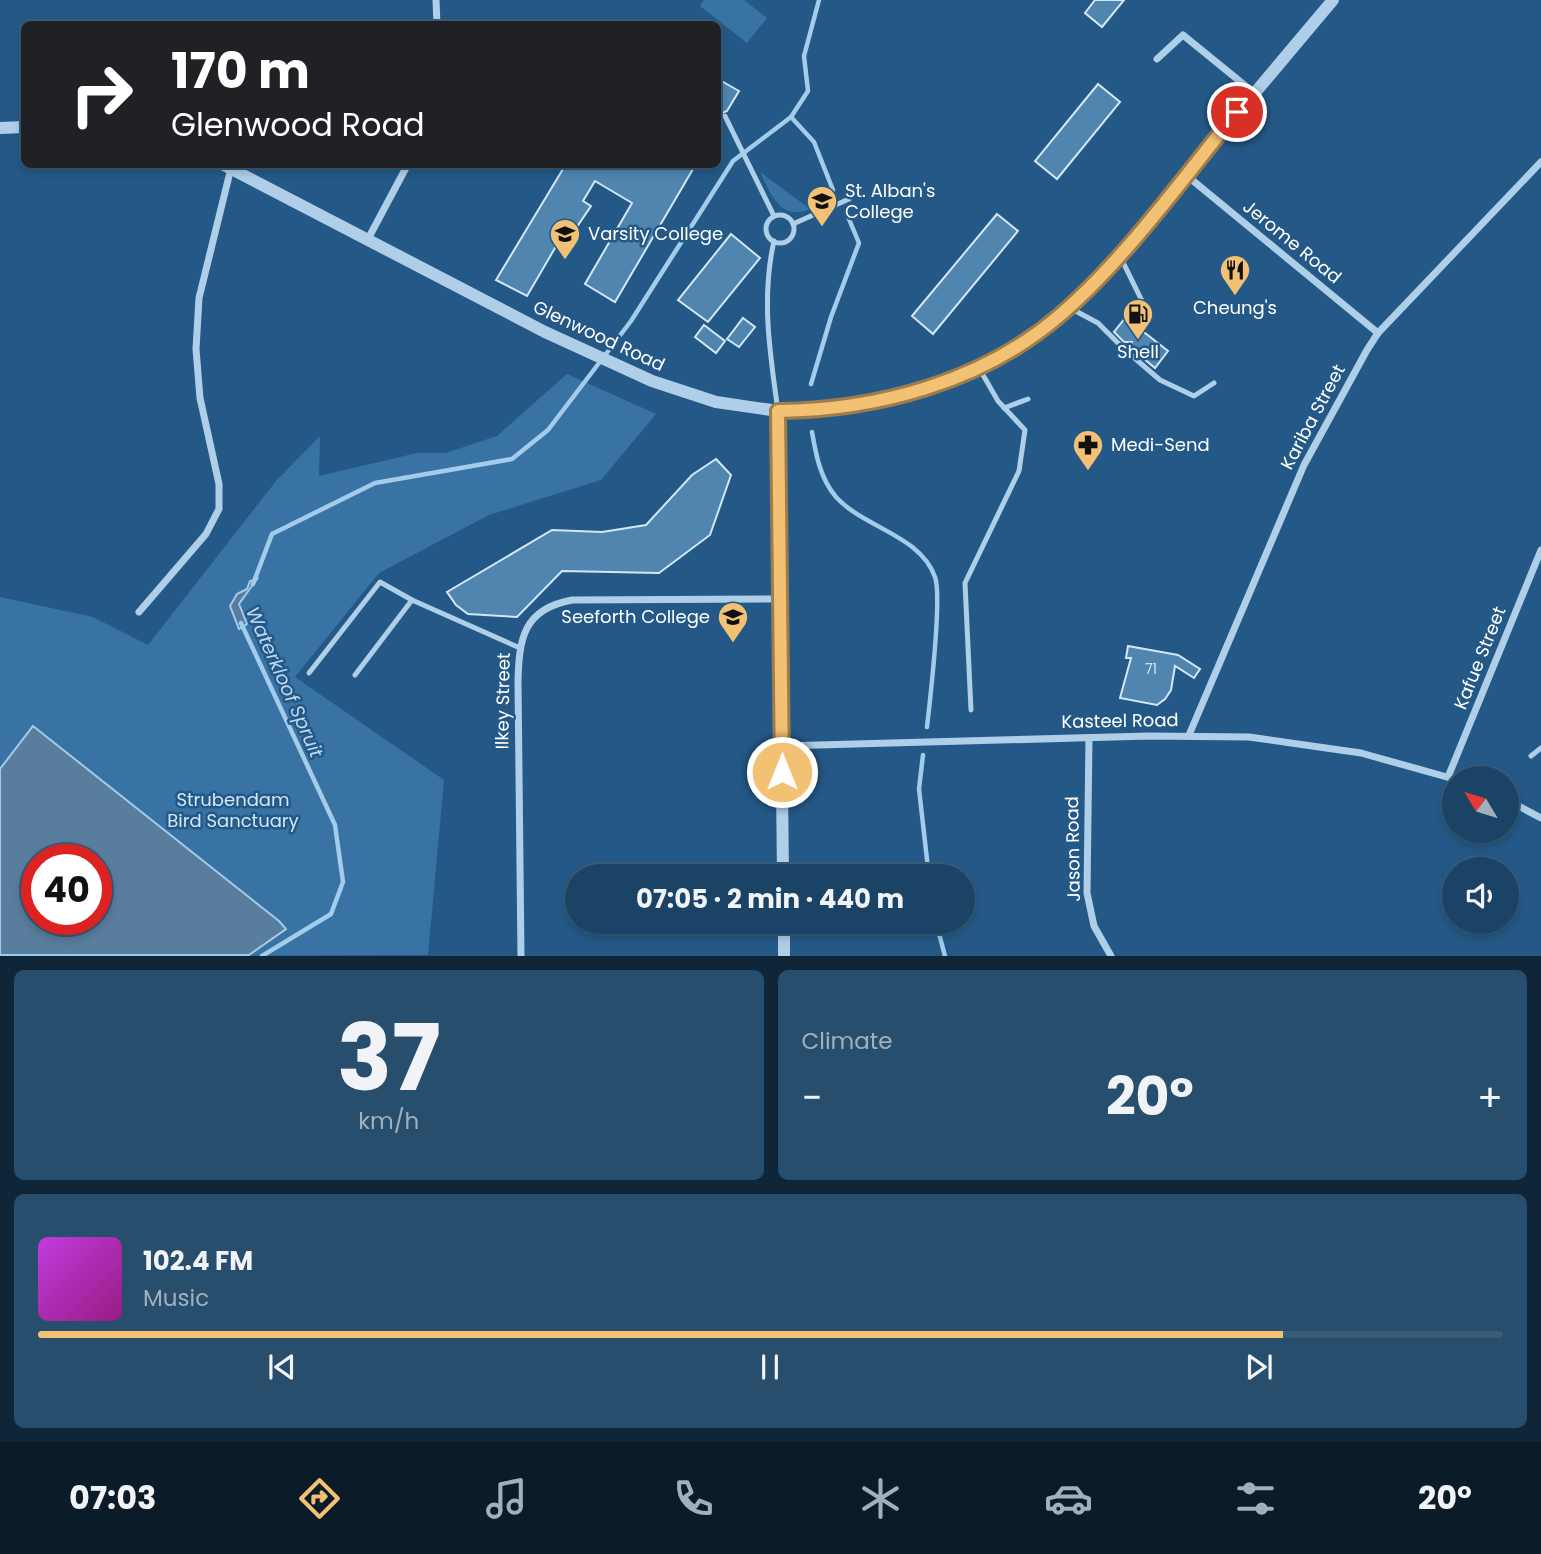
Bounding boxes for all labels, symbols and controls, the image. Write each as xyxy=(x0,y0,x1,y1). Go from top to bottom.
text: 170 m xyxy=(171,37,310,105)
icon: right xyxy=(56,49,147,140)
pin xyxy=(1207,82,1267,142)
icon: arrive xyxy=(1218,93,1256,131)
text: Glenwood Road xyxy=(171,102,425,147)
place label: St. Alban's College xyxy=(845,178,935,224)
school or university icon: St. Alban's College xyxy=(805,184,839,228)
street label: Jerome Road xyxy=(1238,194,1347,289)
school or university icon: Varsity College xyxy=(548,217,582,261)
place label: Varsity College xyxy=(588,221,723,246)
restaurant icon: Cheung's xyxy=(1218,253,1252,297)
street label: Glenwood Road xyxy=(529,294,669,377)
place label: Cheung's xyxy=(1193,295,1277,320)
fuel station icon: Shell xyxy=(1121,297,1155,341)
place label: Shell xyxy=(1117,339,1159,364)
street label: Kariba Street xyxy=(1274,360,1351,474)
pharmacy icon: Medi-Send xyxy=(1071,428,1105,472)
place label: Medi-Send xyxy=(1111,432,1210,457)
school or university icon: Seeforth College xyxy=(716,600,750,644)
water label: Waterkloof Spruit xyxy=(239,602,330,763)
street label: Kafue Street xyxy=(1448,603,1512,713)
place label: Seeforth College xyxy=(561,604,710,629)
street label: Ilkey Street xyxy=(489,652,516,750)
house number: 71 xyxy=(1145,659,1157,679)
street label: Kasteel Road xyxy=(1061,707,1179,734)
position arrow xyxy=(745,735,819,809)
north arrow xyxy=(1442,766,1519,844)
map controls xyxy=(1442,766,1519,934)
park label: Strubendam Bird Sanctuary xyxy=(167,787,299,833)
street label: Jason Road xyxy=(1059,796,1086,902)
speed limit sign: 40 xyxy=(21,844,112,935)
button: sound xyxy=(1442,857,1519,934)
text: 07:05 · 2 min · 440 m xyxy=(636,881,904,917)
text: 37 xyxy=(337,994,441,1122)
text: Climate xyxy=(802,1025,892,1057)
text: 20° xyxy=(1106,1060,1194,1133)
text: − xyxy=(802,1071,822,1124)
text: + xyxy=(1477,1071,1503,1124)
text: km/h xyxy=(358,1105,419,1137)
text: 102.4 FM xyxy=(143,1243,253,1279)
text: Music xyxy=(143,1282,209,1314)
icon: previous xyxy=(263,1348,301,1386)
icon: pause xyxy=(751,1348,789,1386)
icon: next xyxy=(1240,1348,1278,1386)
icon: directions xyxy=(295,1474,344,1523)
icon: music xyxy=(482,1474,531,1523)
icon: phone xyxy=(669,1474,718,1523)
icon: climate xyxy=(856,1474,905,1523)
icon: car xyxy=(1044,1474,1093,1523)
icon: filters xyxy=(1231,1474,1280,1523)
text: 07:03 xyxy=(69,1475,156,1520)
text: 20° xyxy=(1418,1475,1472,1520)

